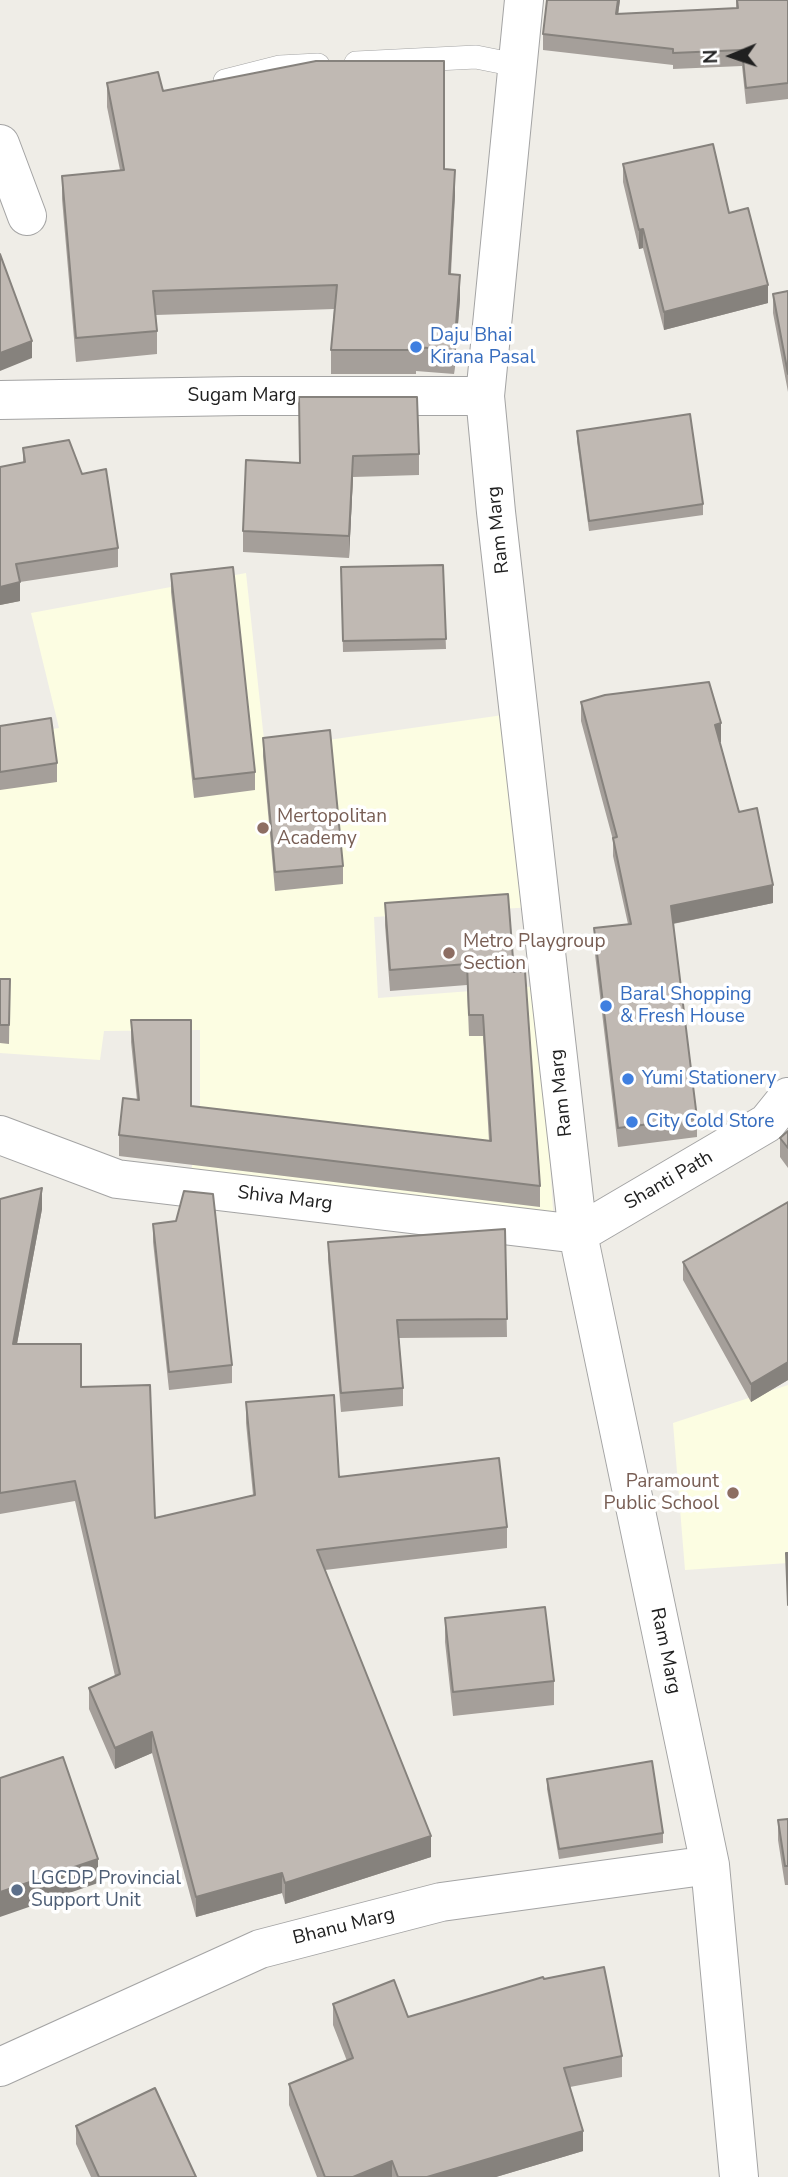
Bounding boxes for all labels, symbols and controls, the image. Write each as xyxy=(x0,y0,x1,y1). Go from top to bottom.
north arrow xyxy=(697,21,767,91)
text: N xyxy=(698,49,724,64)
place label: Daju Bhai Kirana Pasal xyxy=(430,325,535,369)
marker: Daju Bhai Kirana Pasal xyxy=(408,339,424,355)
street label: Sugam Marg xyxy=(188,385,296,407)
street label: Ram Marg xyxy=(483,485,515,575)
place label: Mertopolitan Academy xyxy=(277,806,387,850)
marker: Mertopolitan Academy xyxy=(255,820,271,836)
place label: Metro Playgroup Section xyxy=(463,931,605,975)
marker: Metro Playgroup Section xyxy=(441,945,457,961)
place label: Baral Shopping & Fresh House xyxy=(620,984,752,1028)
marker: Baral Shopping & Fresh House xyxy=(598,998,614,1014)
street label: Ram Marg xyxy=(546,1048,578,1138)
place label: Yumi Stationery xyxy=(642,1068,776,1090)
marker: Yumi Stationery xyxy=(620,1071,636,1087)
place label: City Cold Store xyxy=(646,1111,774,1133)
marker: City Cold Store xyxy=(624,1114,640,1130)
street label: Shanti Path xyxy=(621,1147,717,1215)
street label: Shiva Marg xyxy=(236,1182,334,1216)
place label: Paramount Public School xyxy=(604,1471,719,1515)
marker: Paramount Public School xyxy=(725,1485,741,1501)
street label: Ram Marg xyxy=(645,1606,685,1696)
place label: LGCDP Provincial Support Unit xyxy=(31,1868,181,1912)
marker: LGCDP Provincial Support Unit xyxy=(9,1882,25,1898)
street label: Bhanu Marg xyxy=(291,1903,397,1951)

